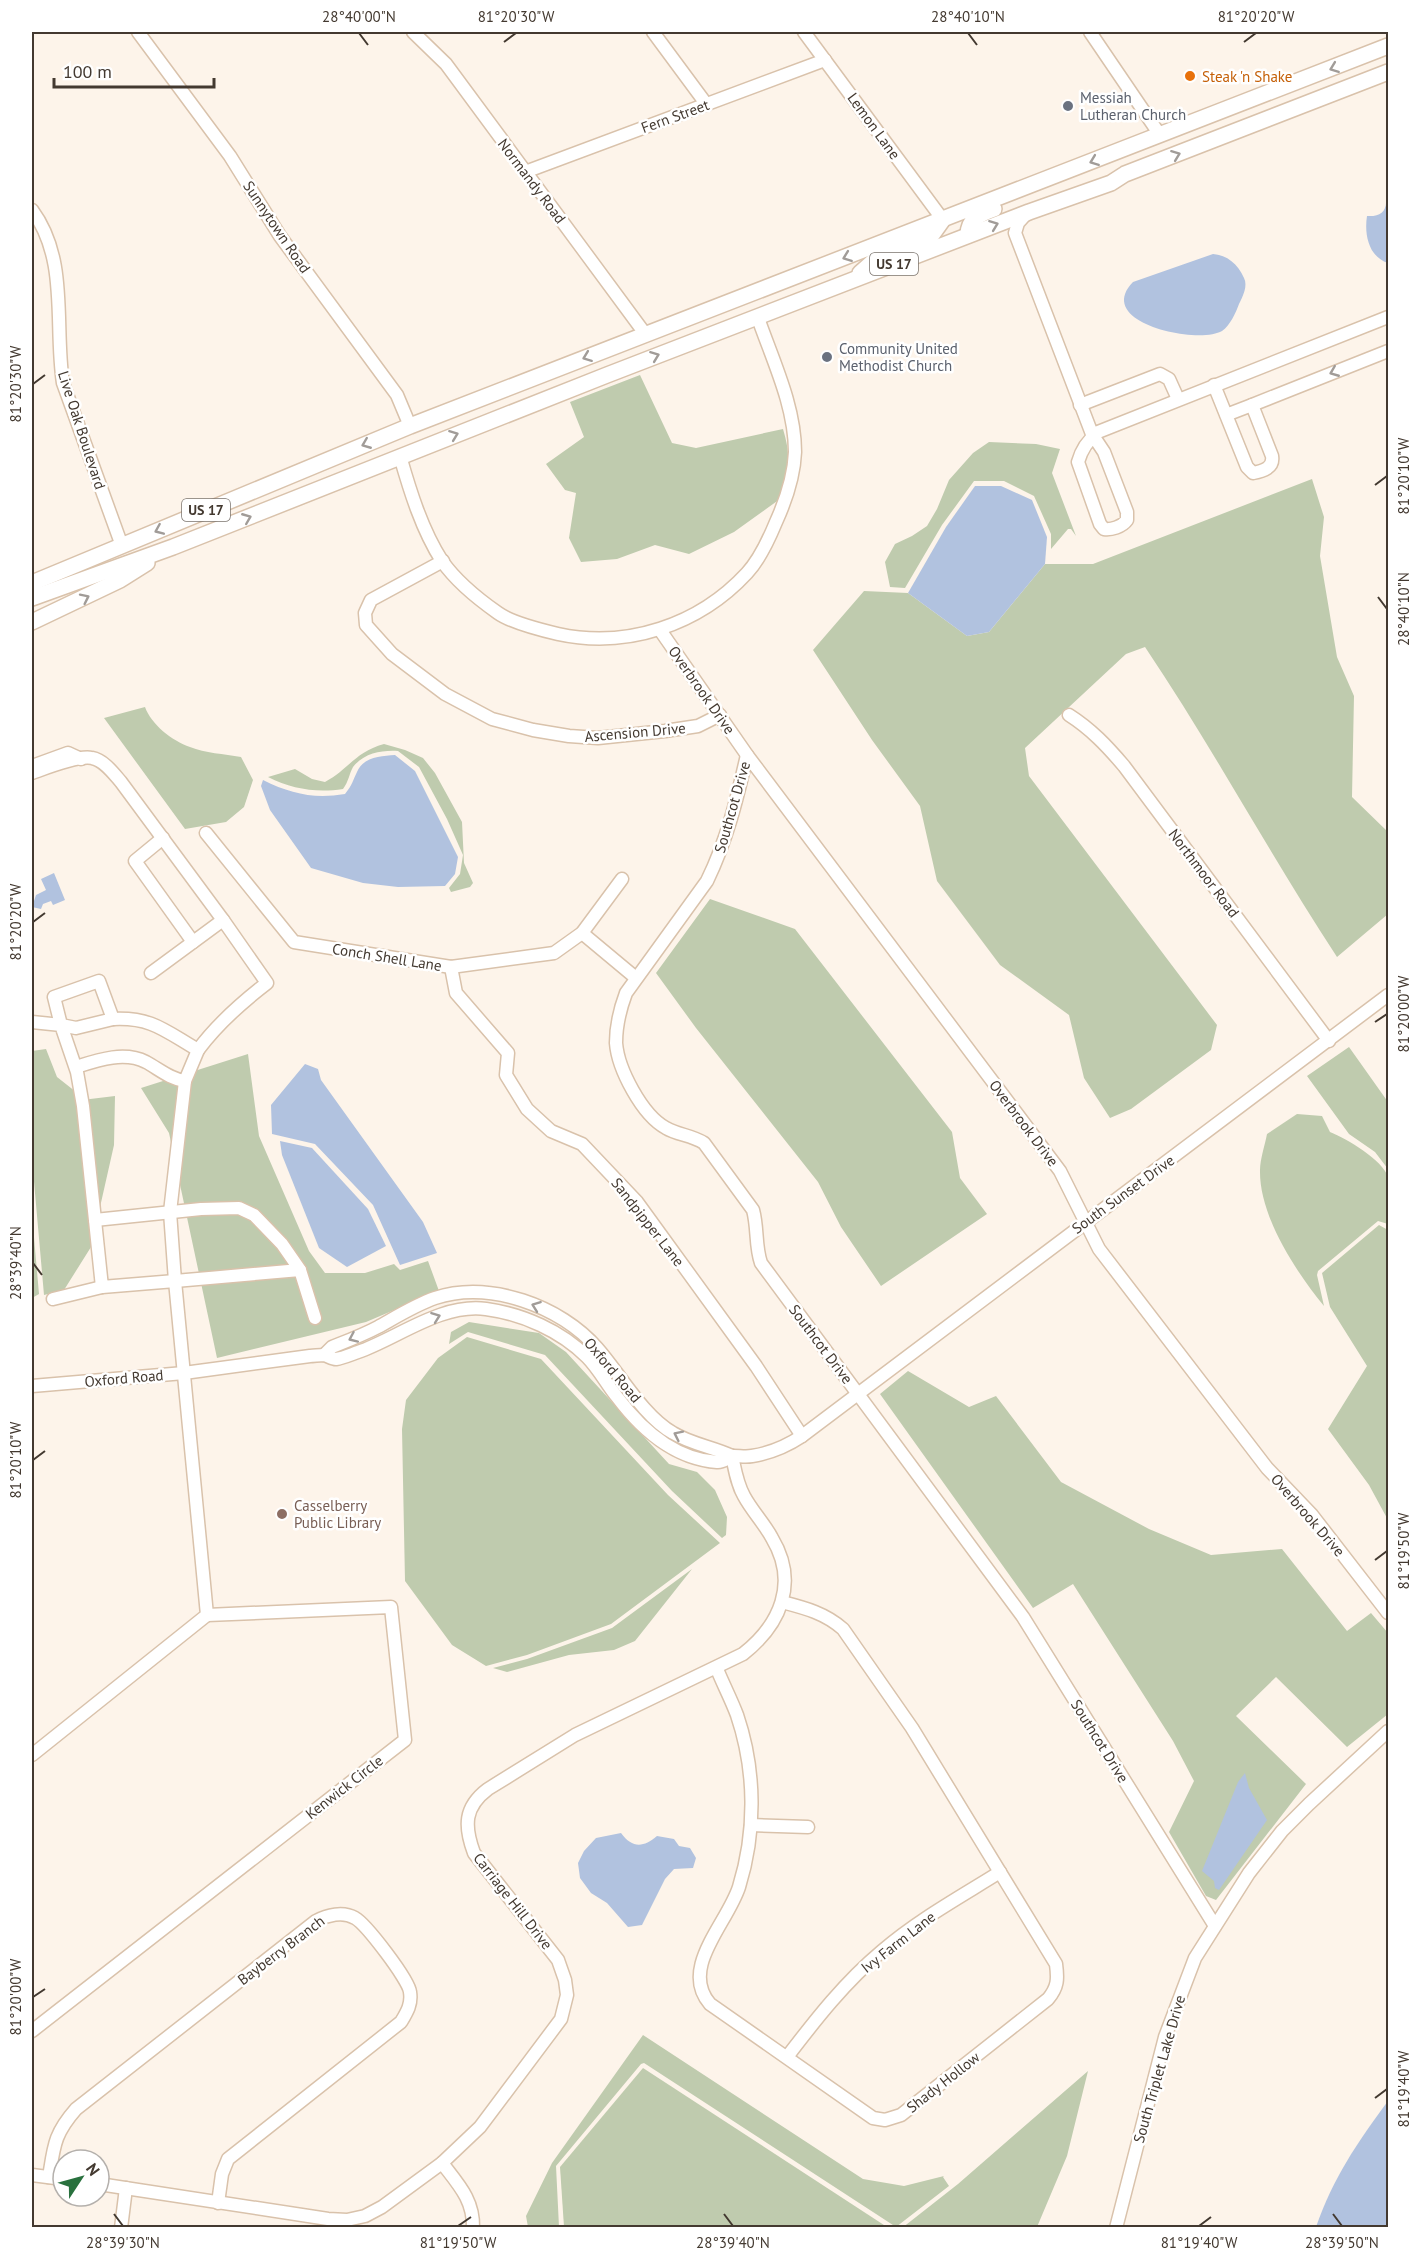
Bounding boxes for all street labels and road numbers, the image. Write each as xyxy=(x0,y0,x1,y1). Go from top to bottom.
street label: Lemon Lane xyxy=(843,89,905,163)
street label: Fern Street xyxy=(638,95,712,137)
street label: Normandy Road xyxy=(494,135,570,227)
street label: Sunnytown Road xyxy=(239,177,315,277)
road number: US 17 xyxy=(870,253,918,275)
street label: Live Oak Boulevard xyxy=(54,368,110,492)
road number: US 17 xyxy=(182,499,230,521)
street label: Overbrook Drive xyxy=(665,642,739,738)
street label: Ascension Drive xyxy=(584,718,686,746)
street label: Southcot Drive xyxy=(710,759,754,855)
street label: Northmoor Road xyxy=(1164,825,1244,921)
street label: Conch Shell Lane xyxy=(331,939,443,975)
street label: Overbrook Drive xyxy=(985,1076,1063,1170)
street label: South Sunset Drive xyxy=(1068,1150,1178,1238)
street label: Sandpipper Lane xyxy=(607,1174,689,1270)
street label: Southcot Drive xyxy=(785,1301,857,1387)
street label: Oxford Road xyxy=(580,1334,646,1406)
street label: Oxford Road xyxy=(84,1365,164,1391)
street label: Overbrook Drive xyxy=(1267,1470,1349,1560)
street label: Southcot Drive xyxy=(1067,1696,1133,1786)
street label: Kenwick Circle xyxy=(301,1751,387,1823)
street label: Carriage Hill Drive xyxy=(469,1849,557,1953)
street label: Ivy Farm Lane xyxy=(857,1907,939,1977)
street label: Bayberry Branch xyxy=(234,1911,328,1989)
street label: South Triplet Lake Drive xyxy=(1129,1993,1189,2145)
street label: Shady Hollow xyxy=(903,2047,983,2117)

